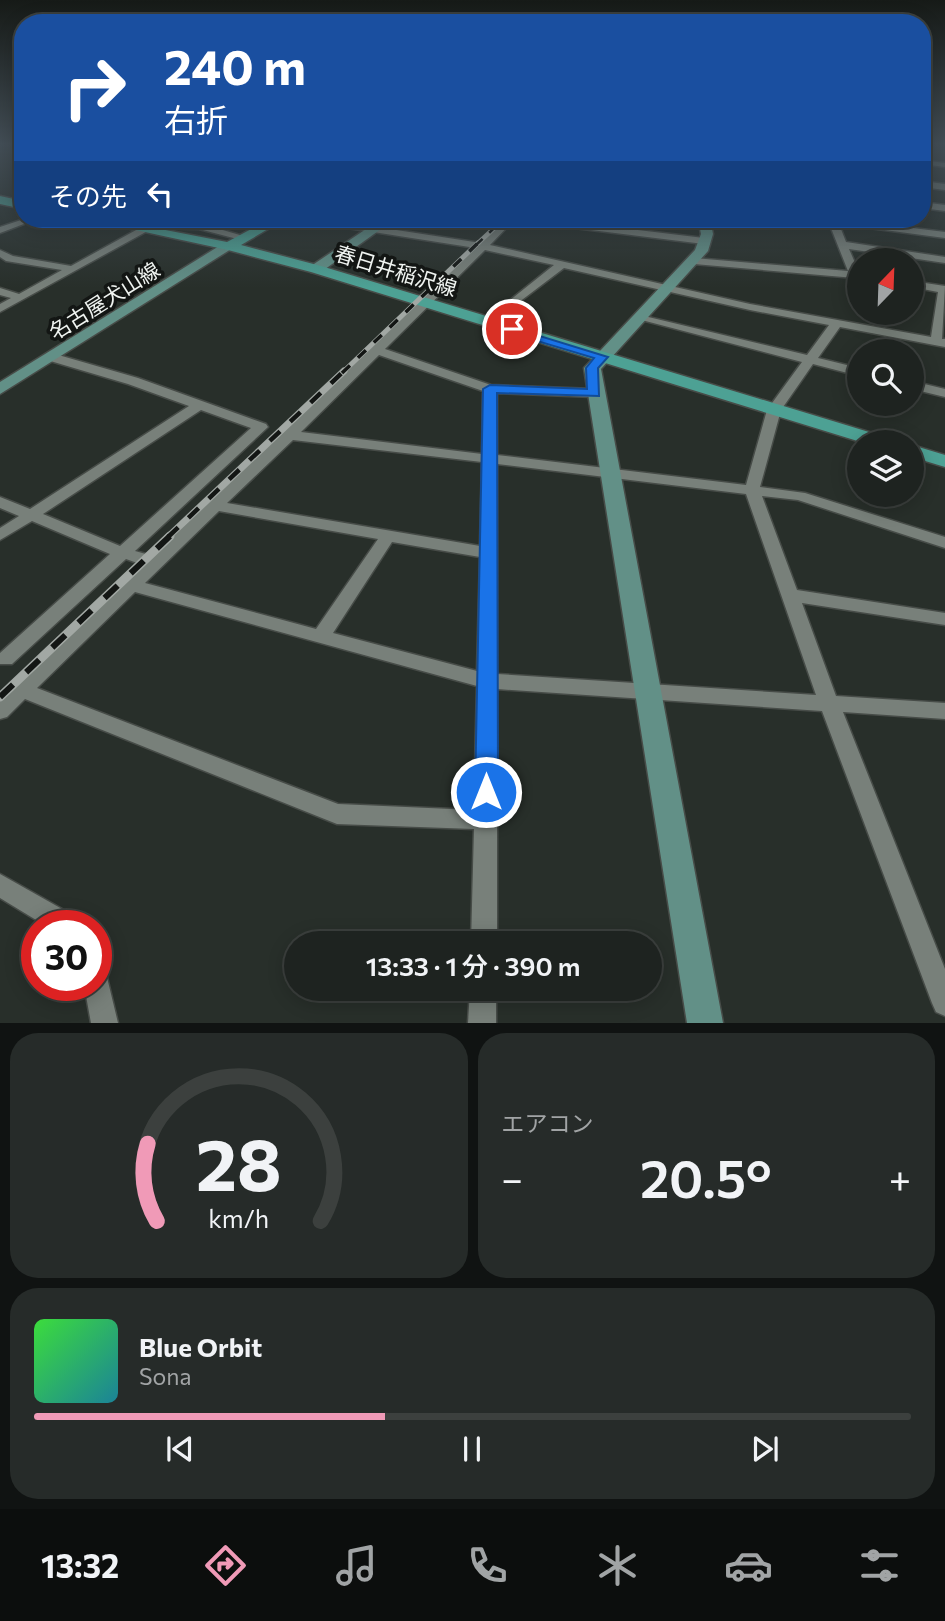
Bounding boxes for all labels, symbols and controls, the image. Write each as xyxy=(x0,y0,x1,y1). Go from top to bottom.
text: 240 m xyxy=(164,35,306,95)
icon: right xyxy=(49,42,140,133)
text: 右折 xyxy=(164,99,228,139)
icon: left xyxy=(141,175,179,213)
text: その先 xyxy=(49,180,127,211)
street label: 春日井稲沢線 xyxy=(332,240,460,300)
north arrow xyxy=(847,248,924,326)
map controls xyxy=(847,248,924,507)
street label: 名古屋犬山線 xyxy=(44,256,164,344)
pin xyxy=(482,299,542,359)
icon: arrive xyxy=(493,310,531,348)
button: search xyxy=(847,339,924,416)
button: layers xyxy=(847,430,924,507)
position arrow xyxy=(449,755,523,829)
speed limit sign: 30 xyxy=(21,910,112,1001)
text: 13:33 · 1 分 · 390 m xyxy=(366,950,580,981)
text: エアコン xyxy=(502,1109,594,1137)
text: 28 xyxy=(196,1118,282,1207)
text: 20.5° xyxy=(640,1145,772,1209)
text: − xyxy=(502,1154,523,1201)
text: + xyxy=(889,1154,911,1201)
text: km/h xyxy=(208,1203,269,1233)
text: Blue Orbit xyxy=(139,1331,262,1362)
text: Sona xyxy=(139,1362,191,1390)
icon: previous xyxy=(161,1430,199,1468)
icon: pause xyxy=(453,1430,491,1468)
icon: next xyxy=(746,1430,784,1468)
icon: directions xyxy=(201,1541,250,1590)
icon: music xyxy=(332,1541,381,1590)
icon: phone xyxy=(463,1541,512,1590)
icon: climate xyxy=(593,1541,642,1590)
icon: car xyxy=(724,1541,773,1590)
icon: filters xyxy=(855,1541,904,1590)
text: 13:32 xyxy=(41,1545,119,1585)

